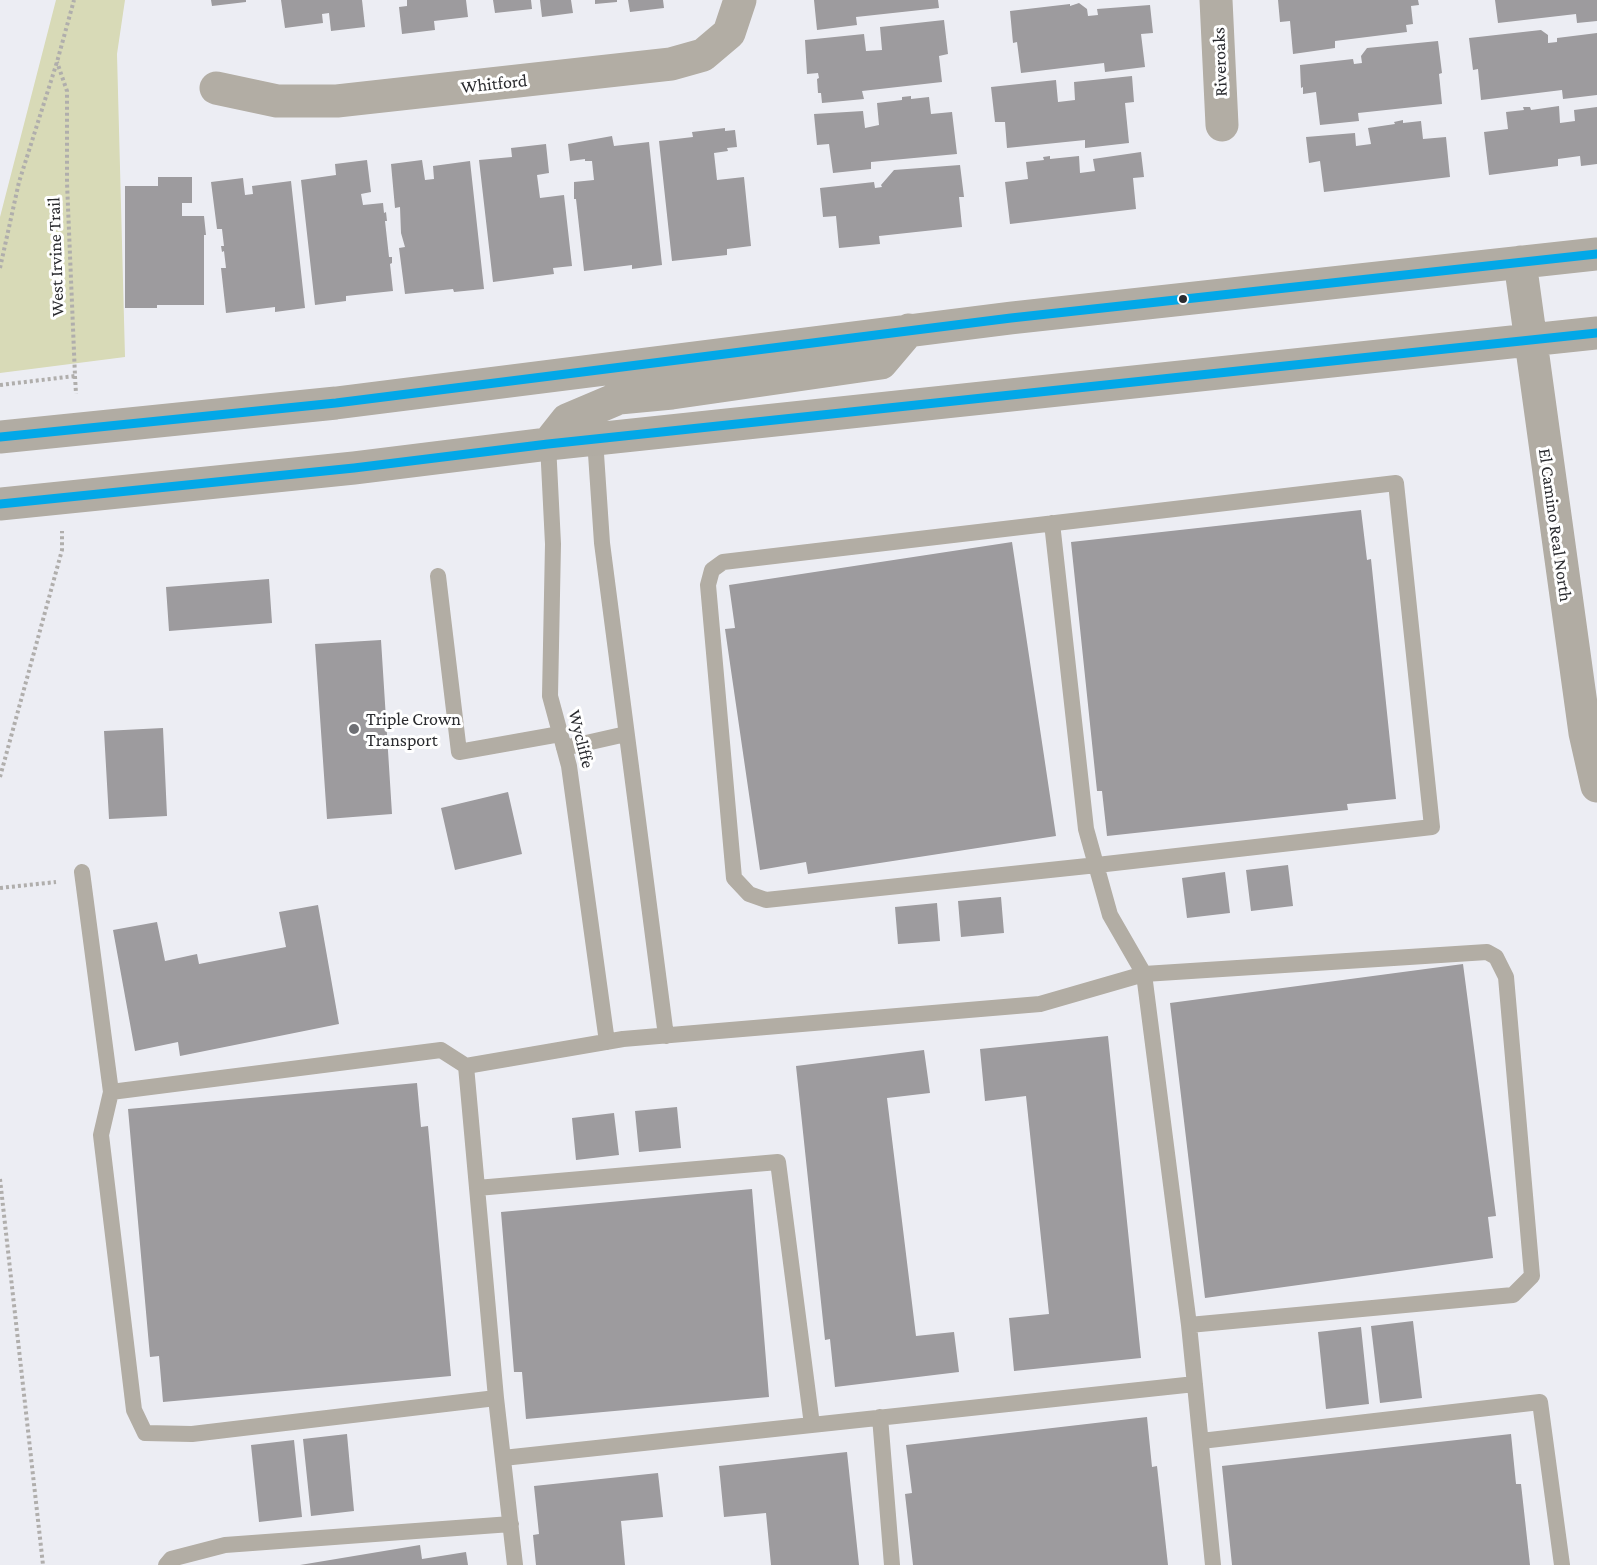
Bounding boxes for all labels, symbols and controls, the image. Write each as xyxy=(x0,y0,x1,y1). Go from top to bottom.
street label: Riveroaks xyxy=(1208,27,1232,97)
street label: Whitford xyxy=(460,70,528,98)
street label: West Irvine Trail xyxy=(43,197,69,317)
unlabelled marker xyxy=(1177,293,1189,305)
street label: El Camino Real North xyxy=(1534,447,1576,603)
street label: Wycliffe xyxy=(563,707,599,771)
place label: Triple Crown Transport xyxy=(366,708,461,750)
marker: Triple Crown Transport xyxy=(347,722,361,736)

